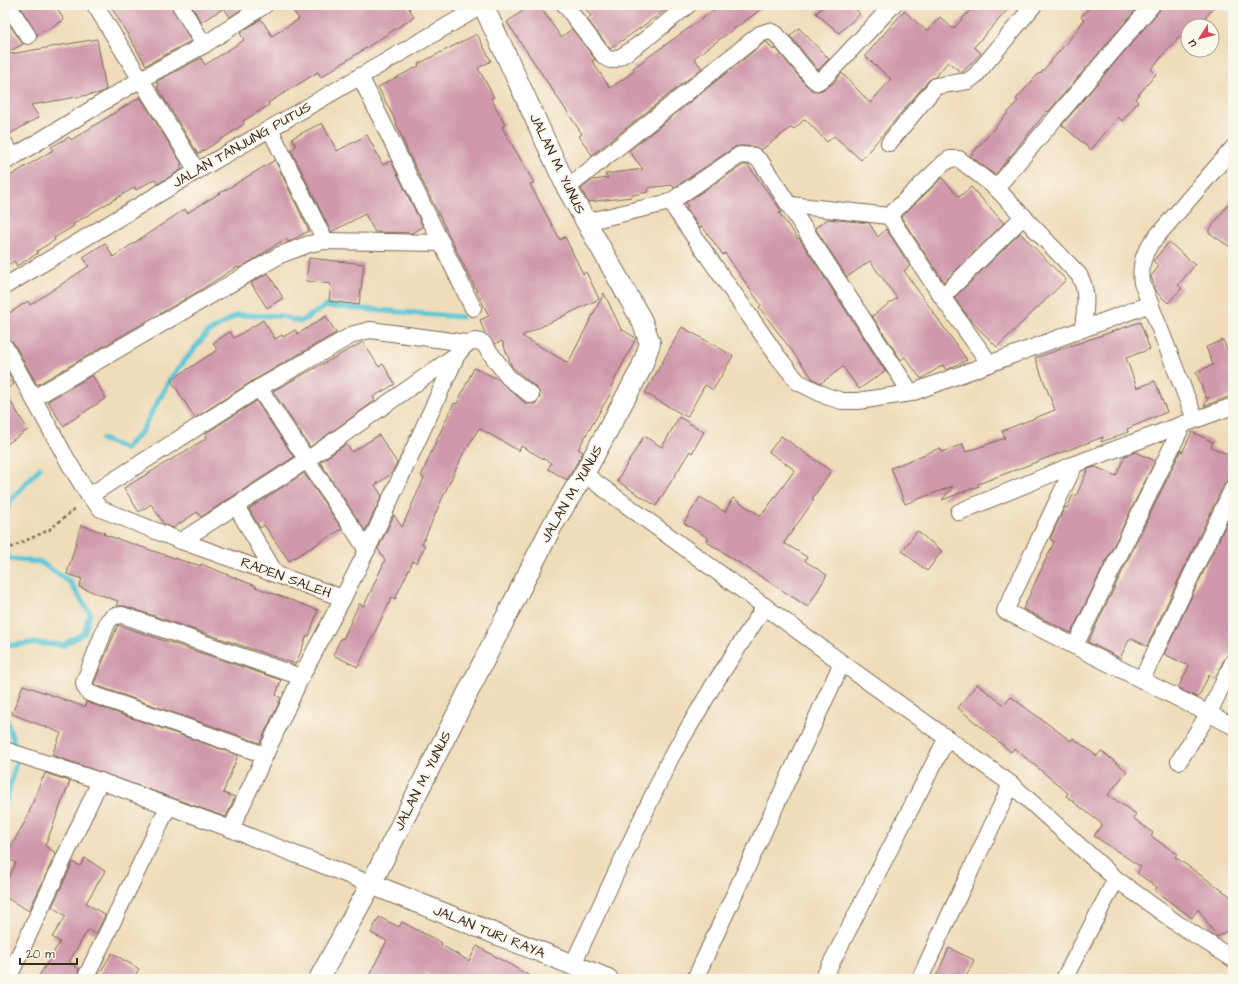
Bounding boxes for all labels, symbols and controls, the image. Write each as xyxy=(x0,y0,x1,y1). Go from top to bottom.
north arrow xyxy=(1180,18,1220,58)
text: U xyxy=(1184,37,1201,51)
street label: JALAN TANJUNG PUTUS xyxy=(169,97,315,193)
street label: JALAN M. YUNUS xyxy=(524,110,590,218)
street label: JALAN M. YUNUS xyxy=(536,442,608,546)
street label: RADEN SALEH xyxy=(238,552,335,604)
street label: JALAN M. YUNUS xyxy=(389,728,457,834)
street label: JALAN TURI RAYA xyxy=(430,900,548,964)
scale bar xyxy=(20,940,77,966)
text: 20 m xyxy=(26,946,55,963)

